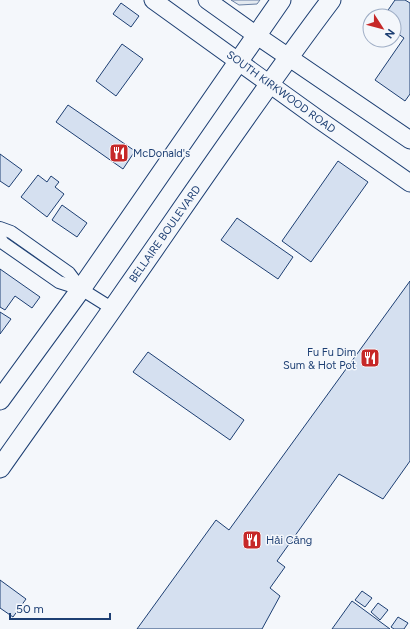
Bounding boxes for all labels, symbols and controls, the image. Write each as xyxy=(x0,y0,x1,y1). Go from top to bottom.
north arrow xyxy=(362,8,402,48)
text: N xyxy=(382,26,397,41)
street label: SOUTH KIRKWOOD ROAD xyxy=(224,48,338,136)
restaurant icon: McDonald's xyxy=(108,142,130,164)
place label: McDonald's xyxy=(133,147,190,160)
street label: BELLAIRE BOULEVARD xyxy=(127,183,204,285)
place label: Fu Fu Dim Sum & Hot Pot xyxy=(283,346,356,372)
restaurant icon: Fu Fu Dim Sum & Hot Pot xyxy=(359,347,381,369)
restaurant icon: Hải Cảng xyxy=(241,529,263,551)
place label: Hải Cảng xyxy=(266,534,312,547)
scale bar xyxy=(10,595,110,621)
text: 50 m xyxy=(16,602,44,616)

